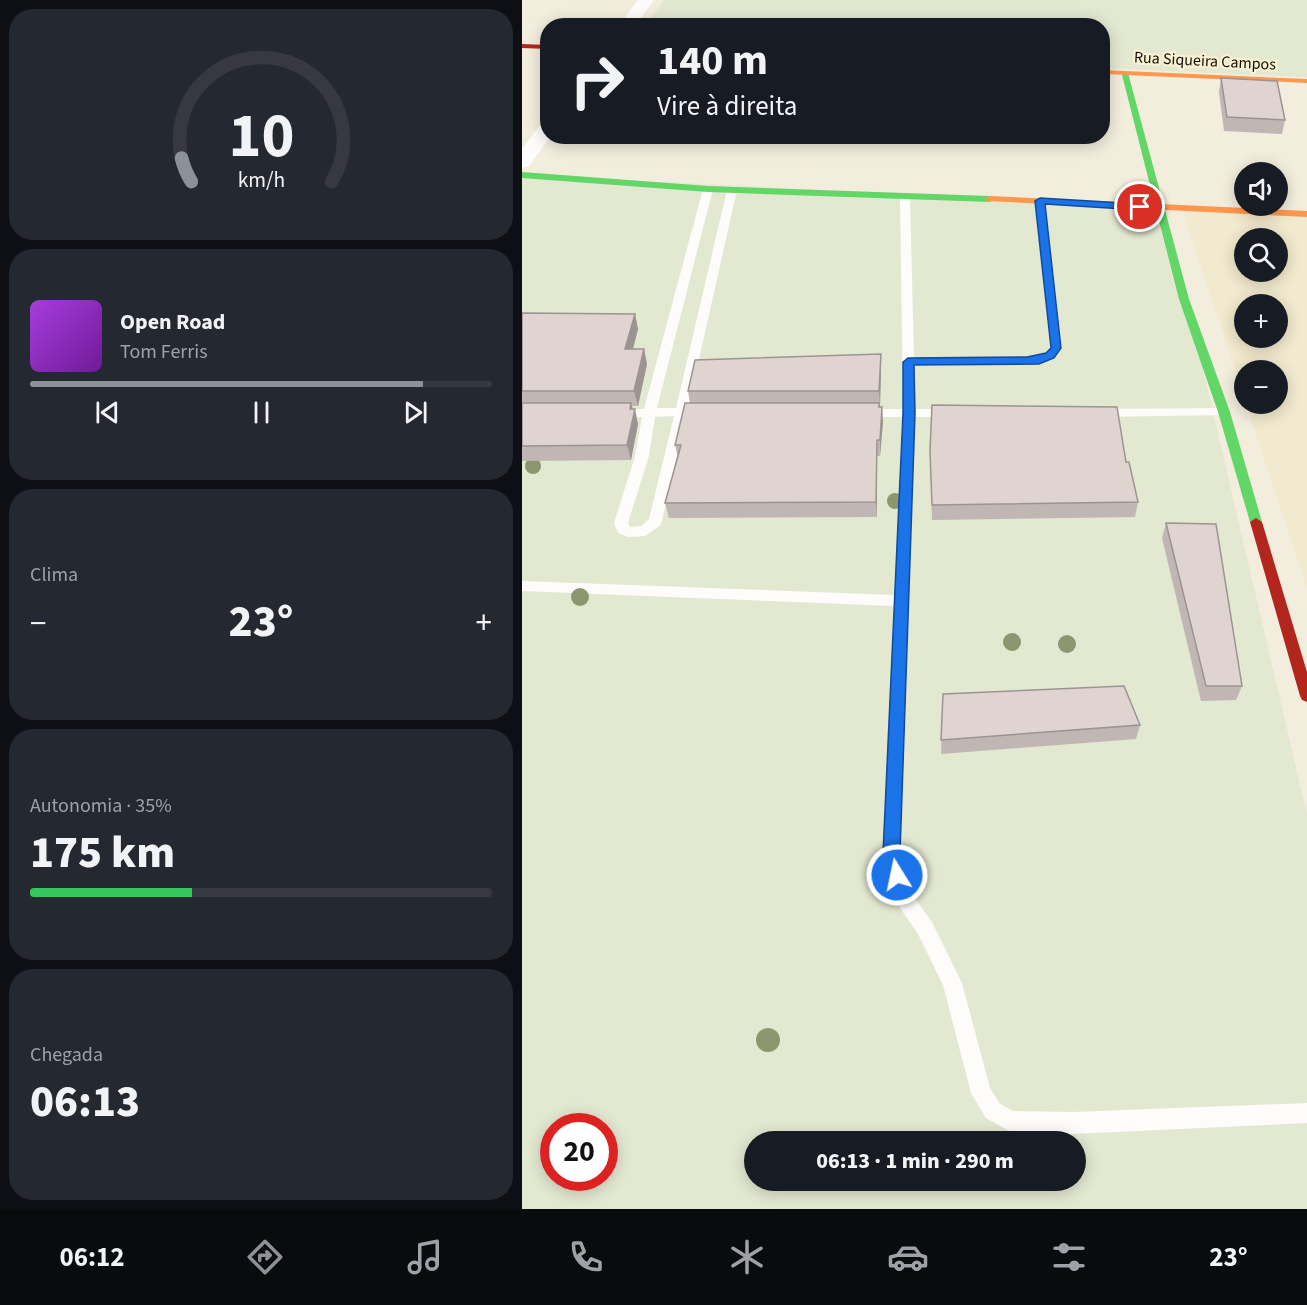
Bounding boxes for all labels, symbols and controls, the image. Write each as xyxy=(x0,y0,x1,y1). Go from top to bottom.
text: 140 m xyxy=(657,31,768,91)
icon: right xyxy=(558,42,636,120)
street label: Rua Siqueira Campos xyxy=(1133,46,1277,76)
text: Vire à direita xyxy=(657,87,797,126)
text: 10 xyxy=(228,92,294,181)
map controls xyxy=(1234,162,1288,414)
button: sound xyxy=(1234,162,1288,216)
text: km/h xyxy=(237,165,285,196)
pin xyxy=(1114,181,1165,232)
icon: arrive xyxy=(1123,190,1156,223)
button: search xyxy=(1234,228,1288,282)
button: + xyxy=(1234,294,1288,348)
text: Open Road xyxy=(120,306,225,338)
text: Tom Ferris xyxy=(120,338,208,366)
button: − xyxy=(1234,360,1288,414)
icon: previous xyxy=(91,396,124,429)
icon: pause xyxy=(245,396,278,429)
icon: next xyxy=(399,396,432,429)
text: Clima xyxy=(30,561,78,589)
text: 23° xyxy=(229,590,293,654)
text: − xyxy=(30,600,46,647)
text: + xyxy=(476,600,492,647)
text: Autonomia · 35% xyxy=(30,792,172,820)
text: 175 km xyxy=(30,821,175,885)
position arrow xyxy=(865,843,929,907)
text: Chegada xyxy=(30,1041,103,1069)
text: 06:13 xyxy=(30,1070,140,1134)
speed limit sign: 20 xyxy=(540,1113,618,1191)
text: 06:13 · 1 min · 290 m xyxy=(816,1145,1014,1177)
icon: directions xyxy=(244,1236,286,1278)
icon: music xyxy=(404,1236,446,1278)
icon: phone xyxy=(565,1236,607,1278)
icon: climate xyxy=(726,1236,768,1278)
icon: car xyxy=(887,1236,929,1278)
icon: filters xyxy=(1048,1236,1090,1278)
text: 06:12 xyxy=(59,1238,125,1277)
text: 23° xyxy=(1209,1238,1248,1277)

